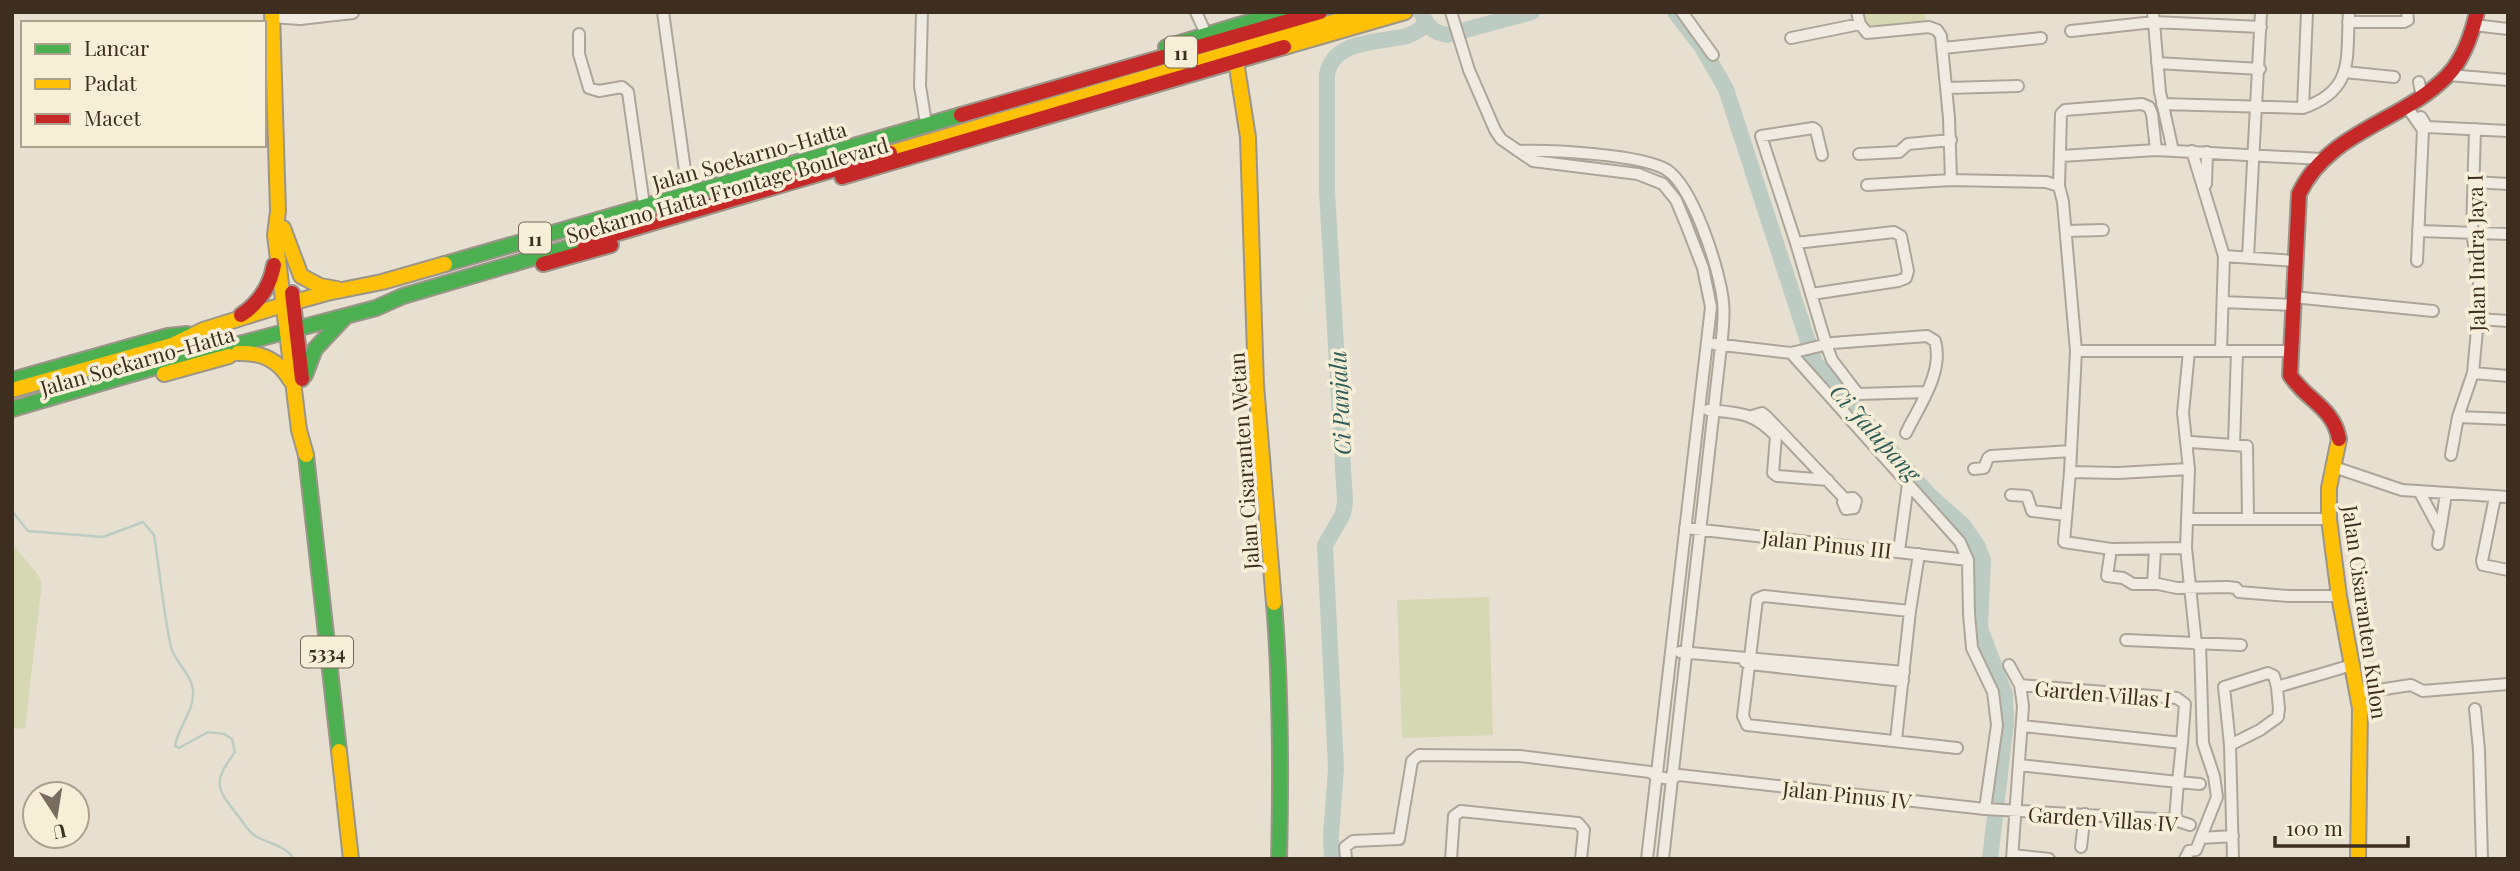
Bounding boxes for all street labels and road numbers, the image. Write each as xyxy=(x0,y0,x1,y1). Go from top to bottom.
road number: 11 xyxy=(1165,36,1197,68)
street label: Jalan Soekarno-Hatta xyxy=(648,114,850,196)
street label: Soekarno Hatta Frontage Boulevard xyxy=(563,130,891,248)
street label: Jalan Indra Jaya I xyxy=(2460,174,2490,333)
road number: 11 xyxy=(519,222,551,254)
street label: Jalan Soekarno-Hatta xyxy=(36,319,238,401)
street label: Jalan Cisaranten Wetan xyxy=(1221,351,1265,572)
street label: Jalan Cisaranten Kulon xyxy=(2337,502,2395,721)
street label: Jalan Pinus III xyxy=(1760,522,1893,564)
road number: 5334 xyxy=(301,636,353,667)
street label: Garden Villas I xyxy=(2034,673,2172,713)
street label: Jalan Pinus IV xyxy=(1780,773,1913,815)
street label: Garden Villas IV xyxy=(2027,799,2180,837)

